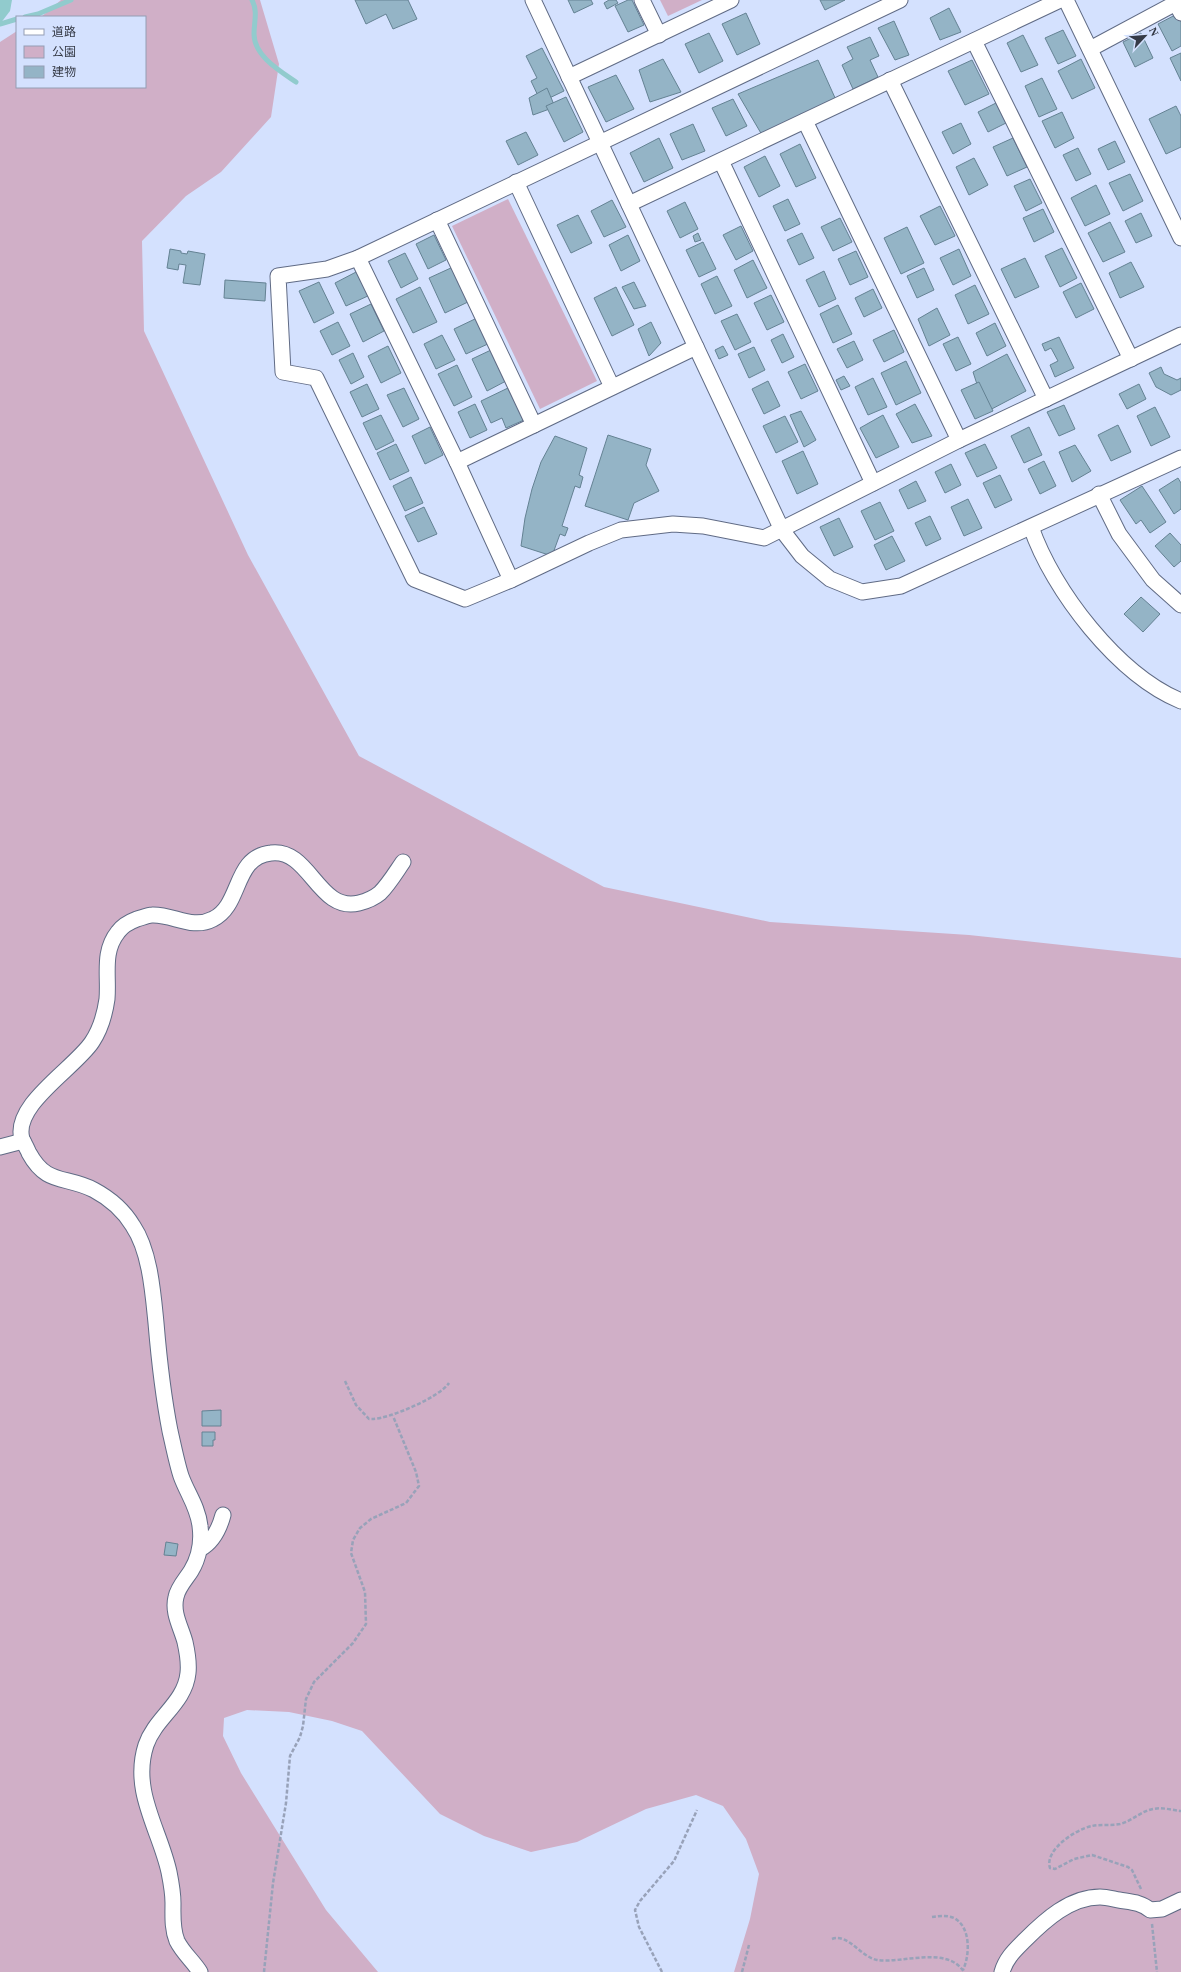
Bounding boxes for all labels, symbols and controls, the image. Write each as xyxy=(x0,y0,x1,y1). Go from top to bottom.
legend xyxy=(16,16,146,88)
north arrow xyxy=(1125,16,1165,56)
text: 道路 xyxy=(52,25,76,39)
text: N xyxy=(1147,25,1161,38)
text: 公園 xyxy=(52,45,76,59)
text: 建物 xyxy=(52,65,76,79)

